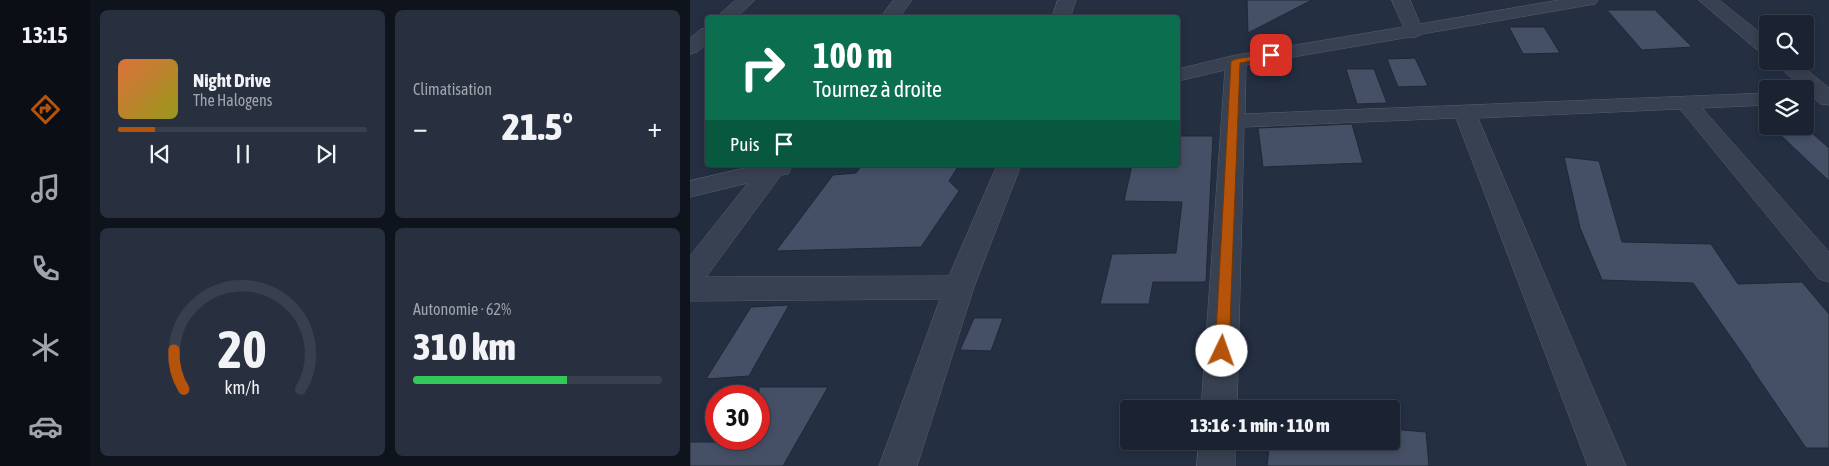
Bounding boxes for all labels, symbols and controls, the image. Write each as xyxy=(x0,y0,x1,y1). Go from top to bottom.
map controls xyxy=(1759,15,1814,135)
button: search xyxy=(1759,15,1814,70)
text: 13:15 xyxy=(22,22,68,48)
pin xyxy=(1250,34,1292,76)
icon: right xyxy=(730,35,795,100)
text: 100 m xyxy=(813,35,892,75)
icon: arrive xyxy=(1257,41,1285,69)
text: Night Drive xyxy=(193,69,271,91)
text: Tournez à droite xyxy=(813,76,942,102)
text: Climatisation xyxy=(413,80,492,98)
button: layers xyxy=(1759,80,1814,135)
text: The Halogens xyxy=(193,91,273,109)
icon: directions xyxy=(28,92,63,127)
text: 21.5° xyxy=(502,105,573,148)
text: − xyxy=(413,111,428,143)
text: + xyxy=(647,111,662,143)
icon: arrive xyxy=(770,130,798,158)
text: Puis xyxy=(730,133,760,155)
icon: previous xyxy=(146,140,174,168)
icon: pause xyxy=(229,140,257,168)
icon: next xyxy=(312,140,340,168)
icon: music xyxy=(28,171,63,206)
icon: phone xyxy=(28,251,63,286)
text: Autonomie · 62% xyxy=(413,300,511,318)
text: 20 xyxy=(218,319,267,379)
position arrow xyxy=(1195,324,1247,376)
text: 310 km xyxy=(413,325,516,368)
icon: climate xyxy=(28,330,63,365)
text: km/h xyxy=(225,377,260,398)
speed limit sign: 30 xyxy=(705,385,770,450)
icon: car xyxy=(28,409,63,444)
text: 13:16 · 1 min · 110 m xyxy=(1190,414,1330,436)

